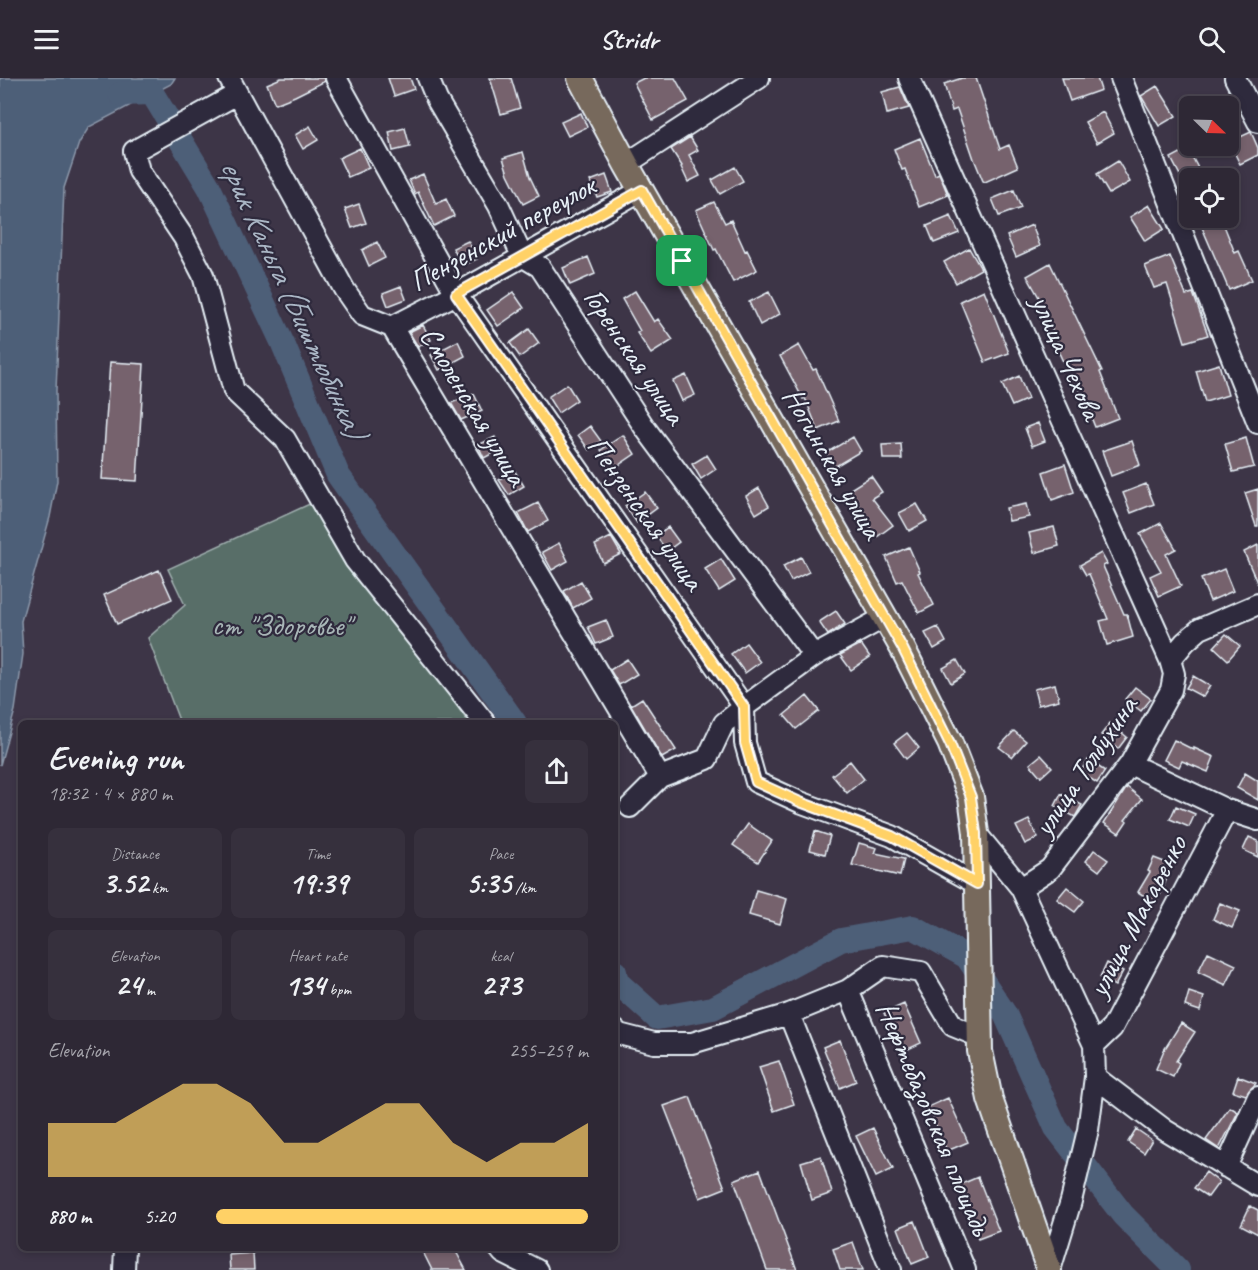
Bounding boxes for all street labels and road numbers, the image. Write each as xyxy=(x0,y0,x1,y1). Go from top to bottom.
street label: Пензенский переулок xyxy=(402,165,604,300)
street label: Горенская улица xyxy=(575,280,696,433)
street label: улица Чехова xyxy=(1022,287,1112,428)
street label: Смоленская улица xyxy=(412,319,537,494)
street label: Ногинская улица xyxy=(774,380,893,547)
street label: Пензенская улица xyxy=(579,428,714,599)
street label: улица Толбухина xyxy=(1023,687,1147,845)
street label: улица Макаренко xyxy=(1078,828,1196,1005)
street label: Нефтебазовская площадь xyxy=(868,995,1001,1242)

